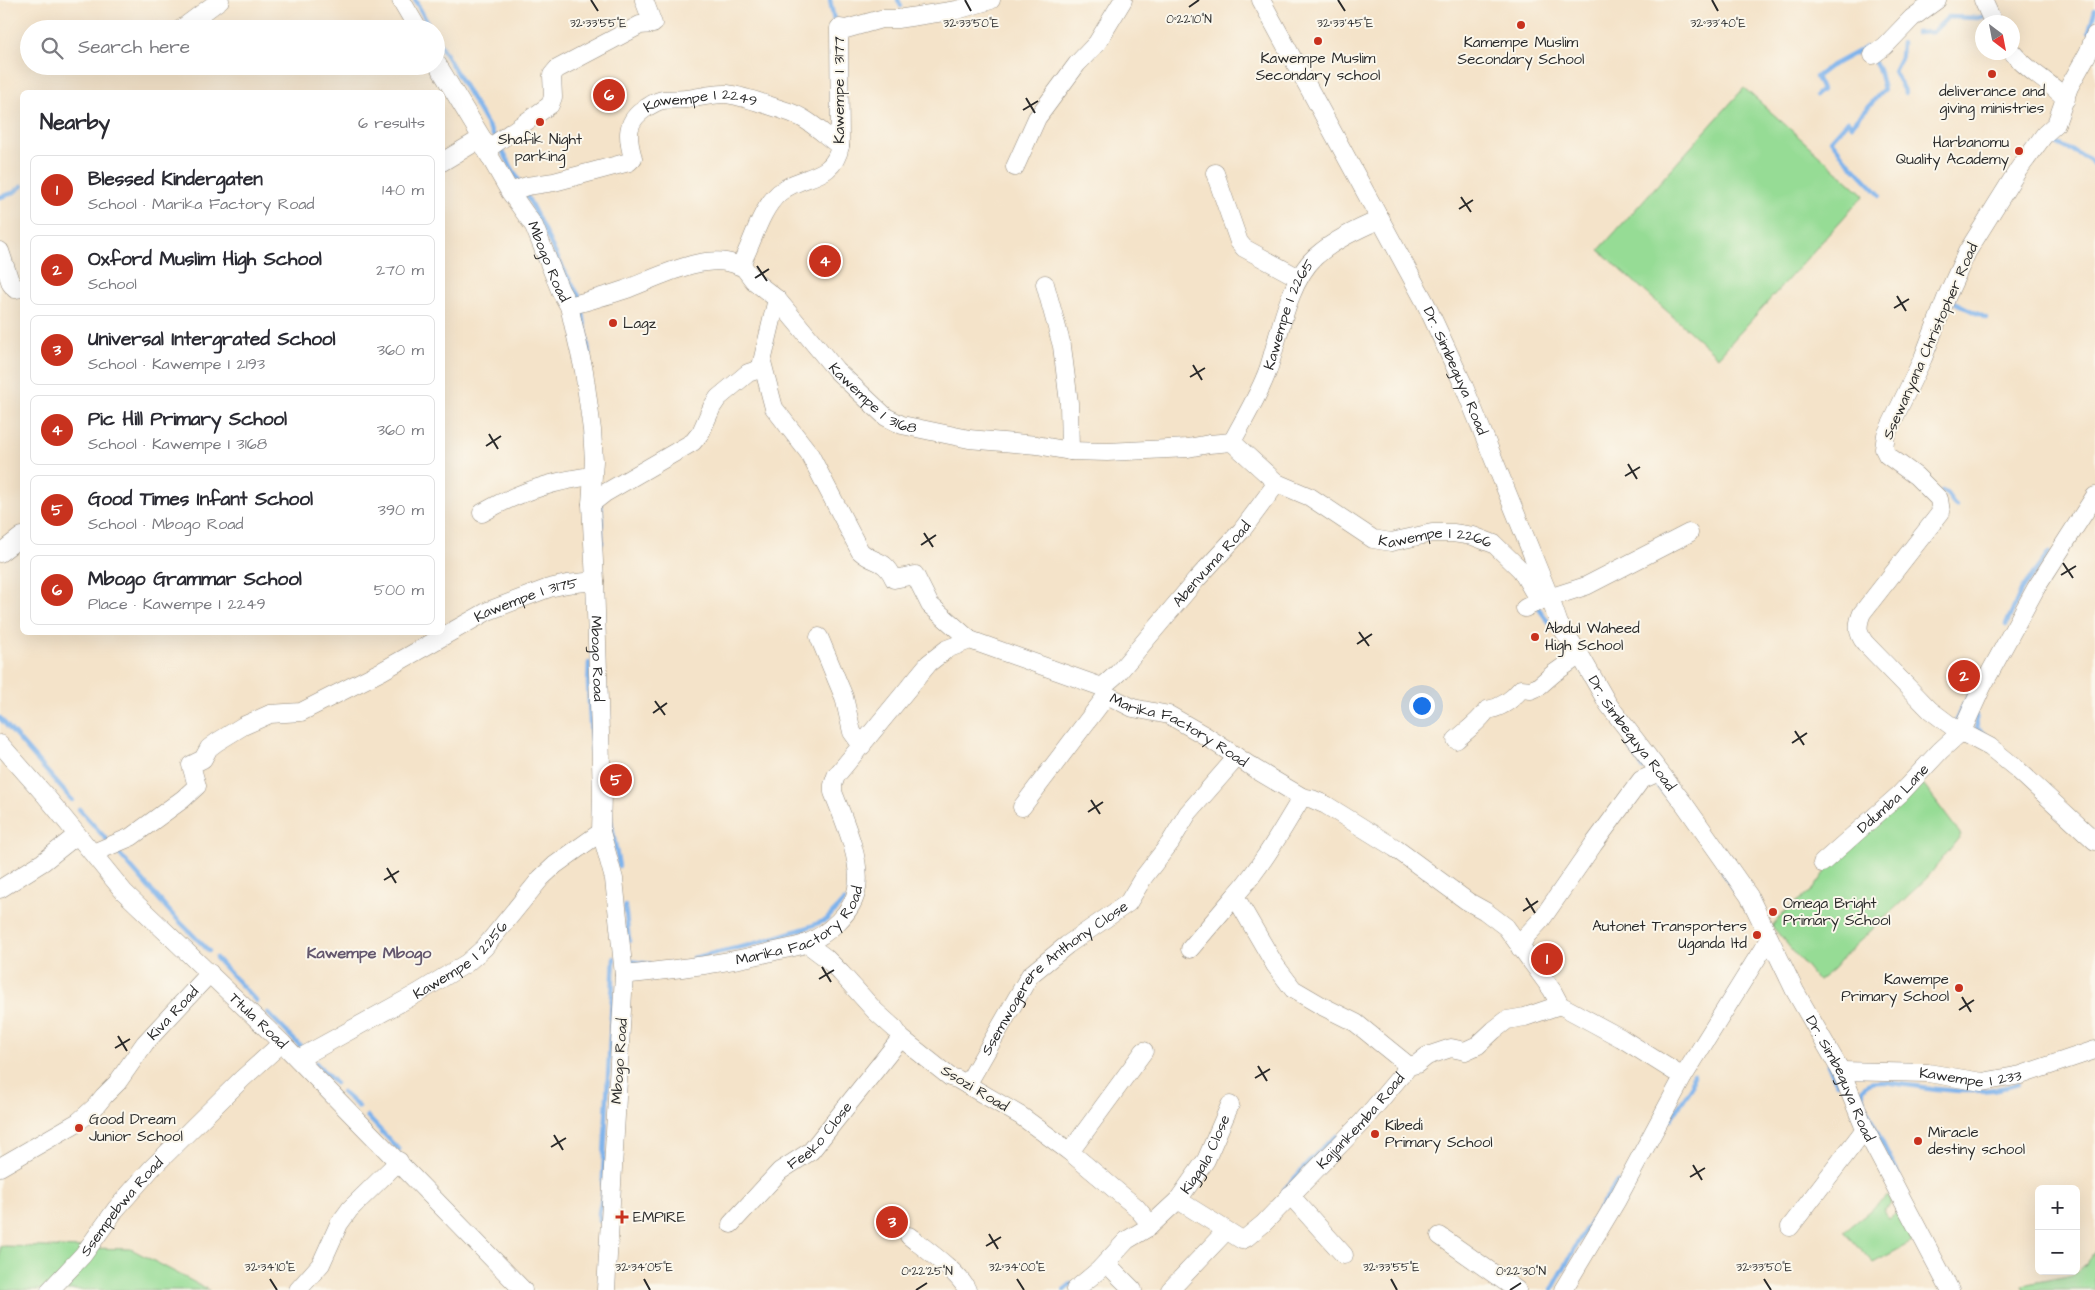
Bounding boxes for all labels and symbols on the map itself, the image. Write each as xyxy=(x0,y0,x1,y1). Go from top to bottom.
text: 0°22'10"N xyxy=(1166,11,1212,28)
text: 32°33'55"E xyxy=(570,15,626,32)
text: 32°33'50"E xyxy=(943,15,999,32)
text: 32°33'45"E xyxy=(1317,15,1373,32)
text: 32°33'40"E xyxy=(1690,15,1746,32)
north arrow xyxy=(1975,15,2020,60)
marker: Kamempe Muslim Secondary School xyxy=(1515,19,1527,31)
place label: Kamempe Muslim Secondary School xyxy=(1458,32,1584,71)
marker: Kawempe Muslim Secondary school xyxy=(1312,35,1324,47)
street label: Kawempe I 3177 xyxy=(829,36,850,144)
place label: Kawempe Muslim Secondary school xyxy=(1256,48,1380,87)
marker: deliverance and giving ministries xyxy=(1986,68,1998,80)
pin: 6 xyxy=(593,76,625,114)
place label: deliverance and giving ministries xyxy=(1939,81,2045,120)
street label: Kawempe I 2249 xyxy=(640,84,760,118)
marker: Shafik Night parking xyxy=(534,116,546,128)
place label: Shafik Night parking xyxy=(498,129,582,168)
place label: Harbanomu Quality Academy xyxy=(1896,132,2009,171)
marker: Harbanomu Quality Academy xyxy=(2013,145,2025,157)
street label: Mbogo Road xyxy=(522,218,575,306)
street label: Ssewanyana Christopher Road xyxy=(1878,239,1984,443)
pin: 4 xyxy=(809,242,841,280)
street label: Kawempe I 2265 xyxy=(1259,255,1320,372)
street label: Dr. Simbeguya Road xyxy=(1418,304,1493,438)
place label: Lagz xyxy=(623,313,657,335)
marker: Lagz xyxy=(607,317,619,329)
street label: Kawempe I 3168 xyxy=(823,358,919,439)
street label: Abenvuma Road xyxy=(1168,517,1256,612)
street label: Kawempe I 2266 xyxy=(1377,523,1496,554)
street label: Kawempe I 3175 xyxy=(470,573,579,628)
street label: Mbogo Road xyxy=(585,615,609,702)
place label: Abdul Waheed High School xyxy=(1545,618,1640,657)
marker: Abdul Waheed High School xyxy=(1529,631,1541,643)
pin: 2 xyxy=(1948,657,1980,695)
street label: Dr. Simbeguya Road xyxy=(1583,672,1681,796)
street label: Marika Factory Road xyxy=(1106,688,1252,773)
your location xyxy=(1409,693,1435,719)
street label: Ddumba Lane xyxy=(1853,759,1934,838)
pin: 5 xyxy=(600,761,632,799)
street label: Marika Factory Road xyxy=(734,884,868,971)
place label: Omega Bright Primary School xyxy=(1783,893,1891,932)
street label: Ssemwogerere Anthony Close xyxy=(976,896,1132,1059)
marker: Omega Bright Primary School xyxy=(1767,906,1779,918)
street label: Kawempe I 2256 xyxy=(409,916,513,1005)
place label: Autonet Transporters Uganda ltd xyxy=(1592,916,1747,955)
marker: Autonet Transporters Uganda ltd xyxy=(1751,929,1763,941)
pin: 1 xyxy=(1531,940,1563,978)
district label: Kawempe Mbogo xyxy=(307,942,432,966)
place label: Kawempe Primary School xyxy=(1841,969,1949,1008)
street label: Kiva Road xyxy=(143,981,204,1045)
marker: Kawempe Primary School xyxy=(1953,982,1965,994)
street label: Ttula Road xyxy=(224,988,292,1054)
street label: Dr. Simbeguya Road xyxy=(1800,1012,1880,1146)
street label: Mbogo Road xyxy=(606,1017,634,1105)
street label: Ssozi Road xyxy=(937,1060,1013,1117)
street label: Kawempe I 233 xyxy=(1919,1063,2024,1093)
street label: Kajjankemba Road xyxy=(1312,1068,1410,1174)
street label: Feeko Close xyxy=(783,1097,857,1175)
place label: Good Dream Junior School xyxy=(89,1109,183,1147)
street label: Kiggala Close xyxy=(1175,1112,1235,1198)
place label: Kibedi Primary School xyxy=(1385,1115,1493,1154)
marker: Good Dream Junior School xyxy=(73,1122,85,1134)
place label: Miracle destiny school xyxy=(1928,1122,2025,1161)
marker: Kibedi Primary School xyxy=(1369,1128,1381,1140)
marker: Miracle destiny school xyxy=(1912,1135,1924,1147)
street label: Ssempebwa Road xyxy=(75,1152,168,1261)
pin: 3 xyxy=(876,1203,908,1241)
place label: EMPIRE xyxy=(633,1207,686,1228)
marker: EMPIRE xyxy=(615,1210,629,1224)
text: 32°34'10"E xyxy=(245,1259,295,1276)
text: 32°34'05"E xyxy=(615,1259,673,1276)
text: 32°34'00"E xyxy=(989,1259,1045,1276)
text: 32°33'55"E xyxy=(1363,1259,1419,1276)
text: 32°33'50"E xyxy=(1736,1259,1792,1276)
text: 0°22'25"N xyxy=(901,1263,953,1280)
text: 0°22'30"N xyxy=(1496,1263,1546,1280)

